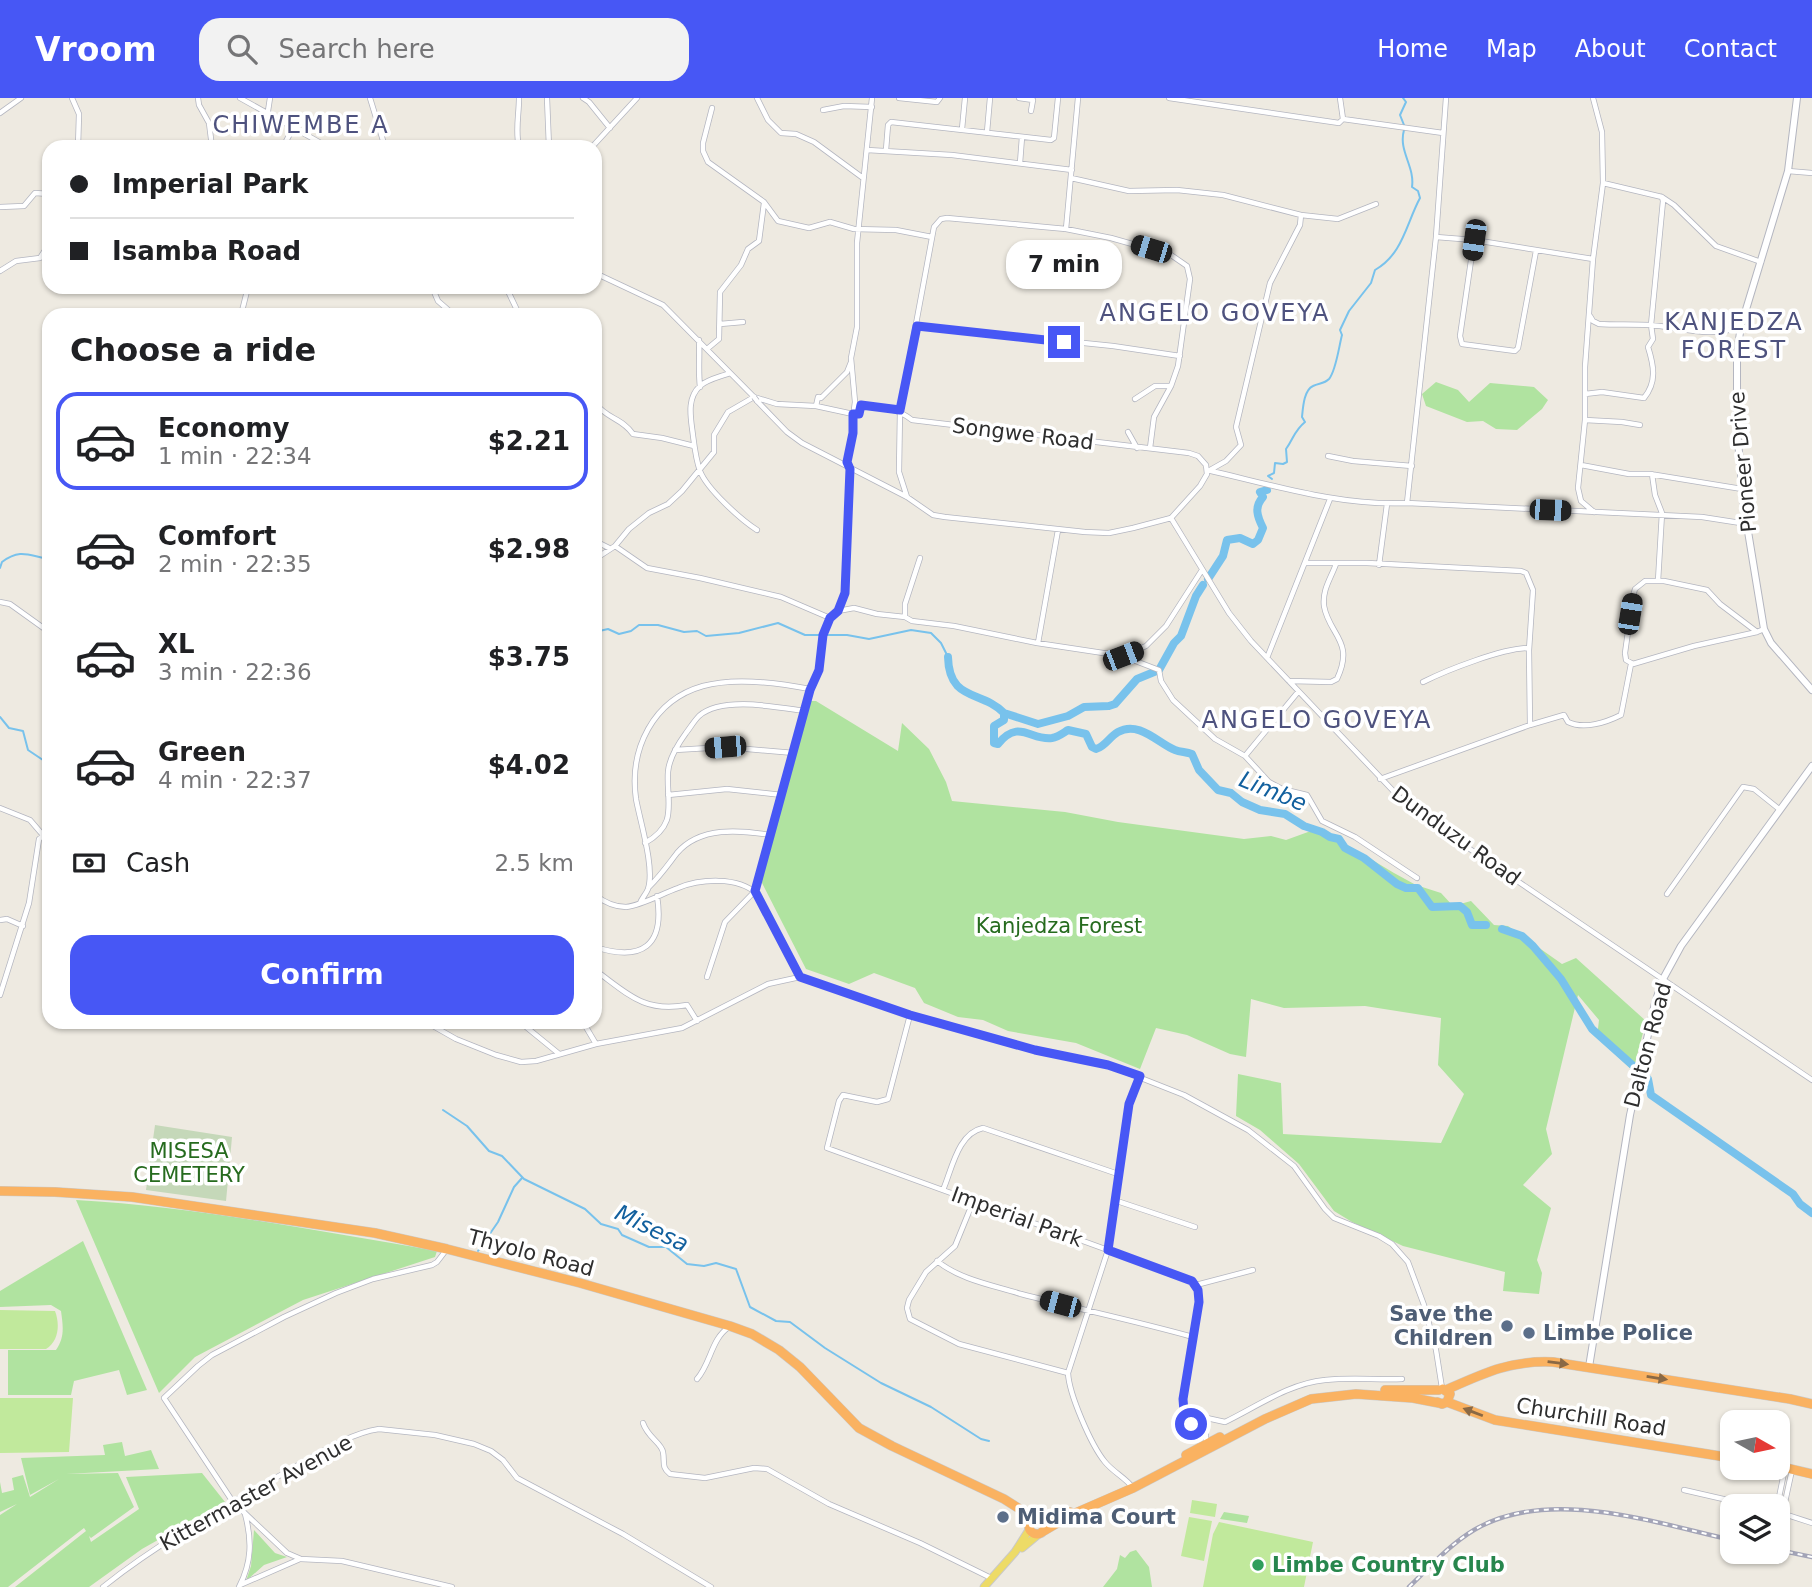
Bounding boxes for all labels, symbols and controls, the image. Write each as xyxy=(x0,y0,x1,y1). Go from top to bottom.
search box xyxy=(199,18,689,81)
text: Vroom xyxy=(35,30,157,69)
icon: search xyxy=(223,30,261,68)
text: Search here xyxy=(279,34,435,64)
text: Home xyxy=(1377,35,1448,63)
text: Map xyxy=(1486,35,1537,63)
text: About xyxy=(1575,35,1646,63)
text: Contact xyxy=(1684,35,1777,63)
district label: CHIWEMBE A xyxy=(212,111,390,139)
text: Imperial Park xyxy=(112,169,308,199)
car xyxy=(1461,218,1488,262)
car xyxy=(1128,233,1175,265)
text: Isamba Road xyxy=(112,236,301,266)
callout: 7 min xyxy=(1006,240,1122,289)
text: 7 min xyxy=(1028,251,1100,277)
district label: ANGELO GOVEYA xyxy=(1099,299,1331,327)
district label: KANJEDZA FOREST xyxy=(1664,308,1804,364)
route end xyxy=(1048,326,1080,358)
text: Choose a ride xyxy=(70,331,316,369)
street label: Pioneer Drive xyxy=(1725,391,1761,533)
icon: car xyxy=(74,410,137,473)
text: Economy xyxy=(158,413,289,443)
street label: Songwe Road xyxy=(951,413,1095,455)
text: $2.21 xyxy=(488,426,570,456)
text: 1 min · 22:34 xyxy=(158,443,312,469)
car xyxy=(1529,499,1572,521)
icon: car xyxy=(74,518,137,581)
text: Comfort xyxy=(158,521,276,551)
text: $2.98 xyxy=(488,534,570,564)
text: 2 min · 22:35 xyxy=(158,551,312,577)
car xyxy=(1617,592,1644,636)
icon: car xyxy=(74,626,137,689)
text: XL xyxy=(158,629,195,659)
car xyxy=(1100,639,1147,673)
text: $3.75 xyxy=(488,642,570,672)
text: 3 min · 22:36 xyxy=(158,659,312,685)
district label: ANGELO GOVEYA xyxy=(1201,706,1433,734)
icon: car xyxy=(74,734,137,797)
car xyxy=(704,735,747,759)
text: Green xyxy=(158,737,246,767)
text: $4.02 xyxy=(488,750,570,780)
water label: Limbe xyxy=(1236,766,1310,816)
text: 4 min · 22:37 xyxy=(158,767,312,793)
street label: Dunduzu Road xyxy=(1387,781,1525,891)
icon: cash xyxy=(70,844,108,882)
text: Cash xyxy=(126,848,190,878)
text: 2.5 km xyxy=(494,850,574,876)
park label: Kanjedza Forest xyxy=(976,914,1142,938)
button: Confirm xyxy=(70,935,574,1015)
street label: Dalton Road xyxy=(1620,980,1676,1110)
park label: MISESA CEMETERY xyxy=(133,1139,245,1187)
street label: Imperial Park xyxy=(948,1182,1087,1252)
water label: Misesa xyxy=(611,1199,693,1257)
street label: Thyolo Road xyxy=(464,1224,597,1281)
car xyxy=(1037,1288,1084,1320)
place label: Save the Children xyxy=(1389,1302,1493,1350)
marker: Save the Children xyxy=(1499,1318,1515,1334)
place label: Limbe Police xyxy=(1543,1321,1693,1345)
marker: Limbe Police xyxy=(1521,1325,1537,1341)
one-way arrow xyxy=(1547,1357,1569,1368)
one-way arrow xyxy=(1646,1373,1668,1384)
street label: Churchill Road xyxy=(1514,1393,1668,1441)
one-way arrow xyxy=(1462,1407,1483,1418)
route start xyxy=(1175,1408,1207,1440)
north arrow xyxy=(1720,1410,1790,1480)
map controls xyxy=(1720,1410,1790,1564)
street label: Kittermaster Avenue xyxy=(156,1430,356,1556)
button: layers xyxy=(1720,1494,1790,1564)
place label: Midima Court xyxy=(1017,1505,1176,1529)
marker: Midima Court xyxy=(995,1509,1011,1525)
place label: Limbe Country Club xyxy=(1272,1553,1505,1577)
marker: Limbe Country Club xyxy=(1250,1557,1266,1573)

